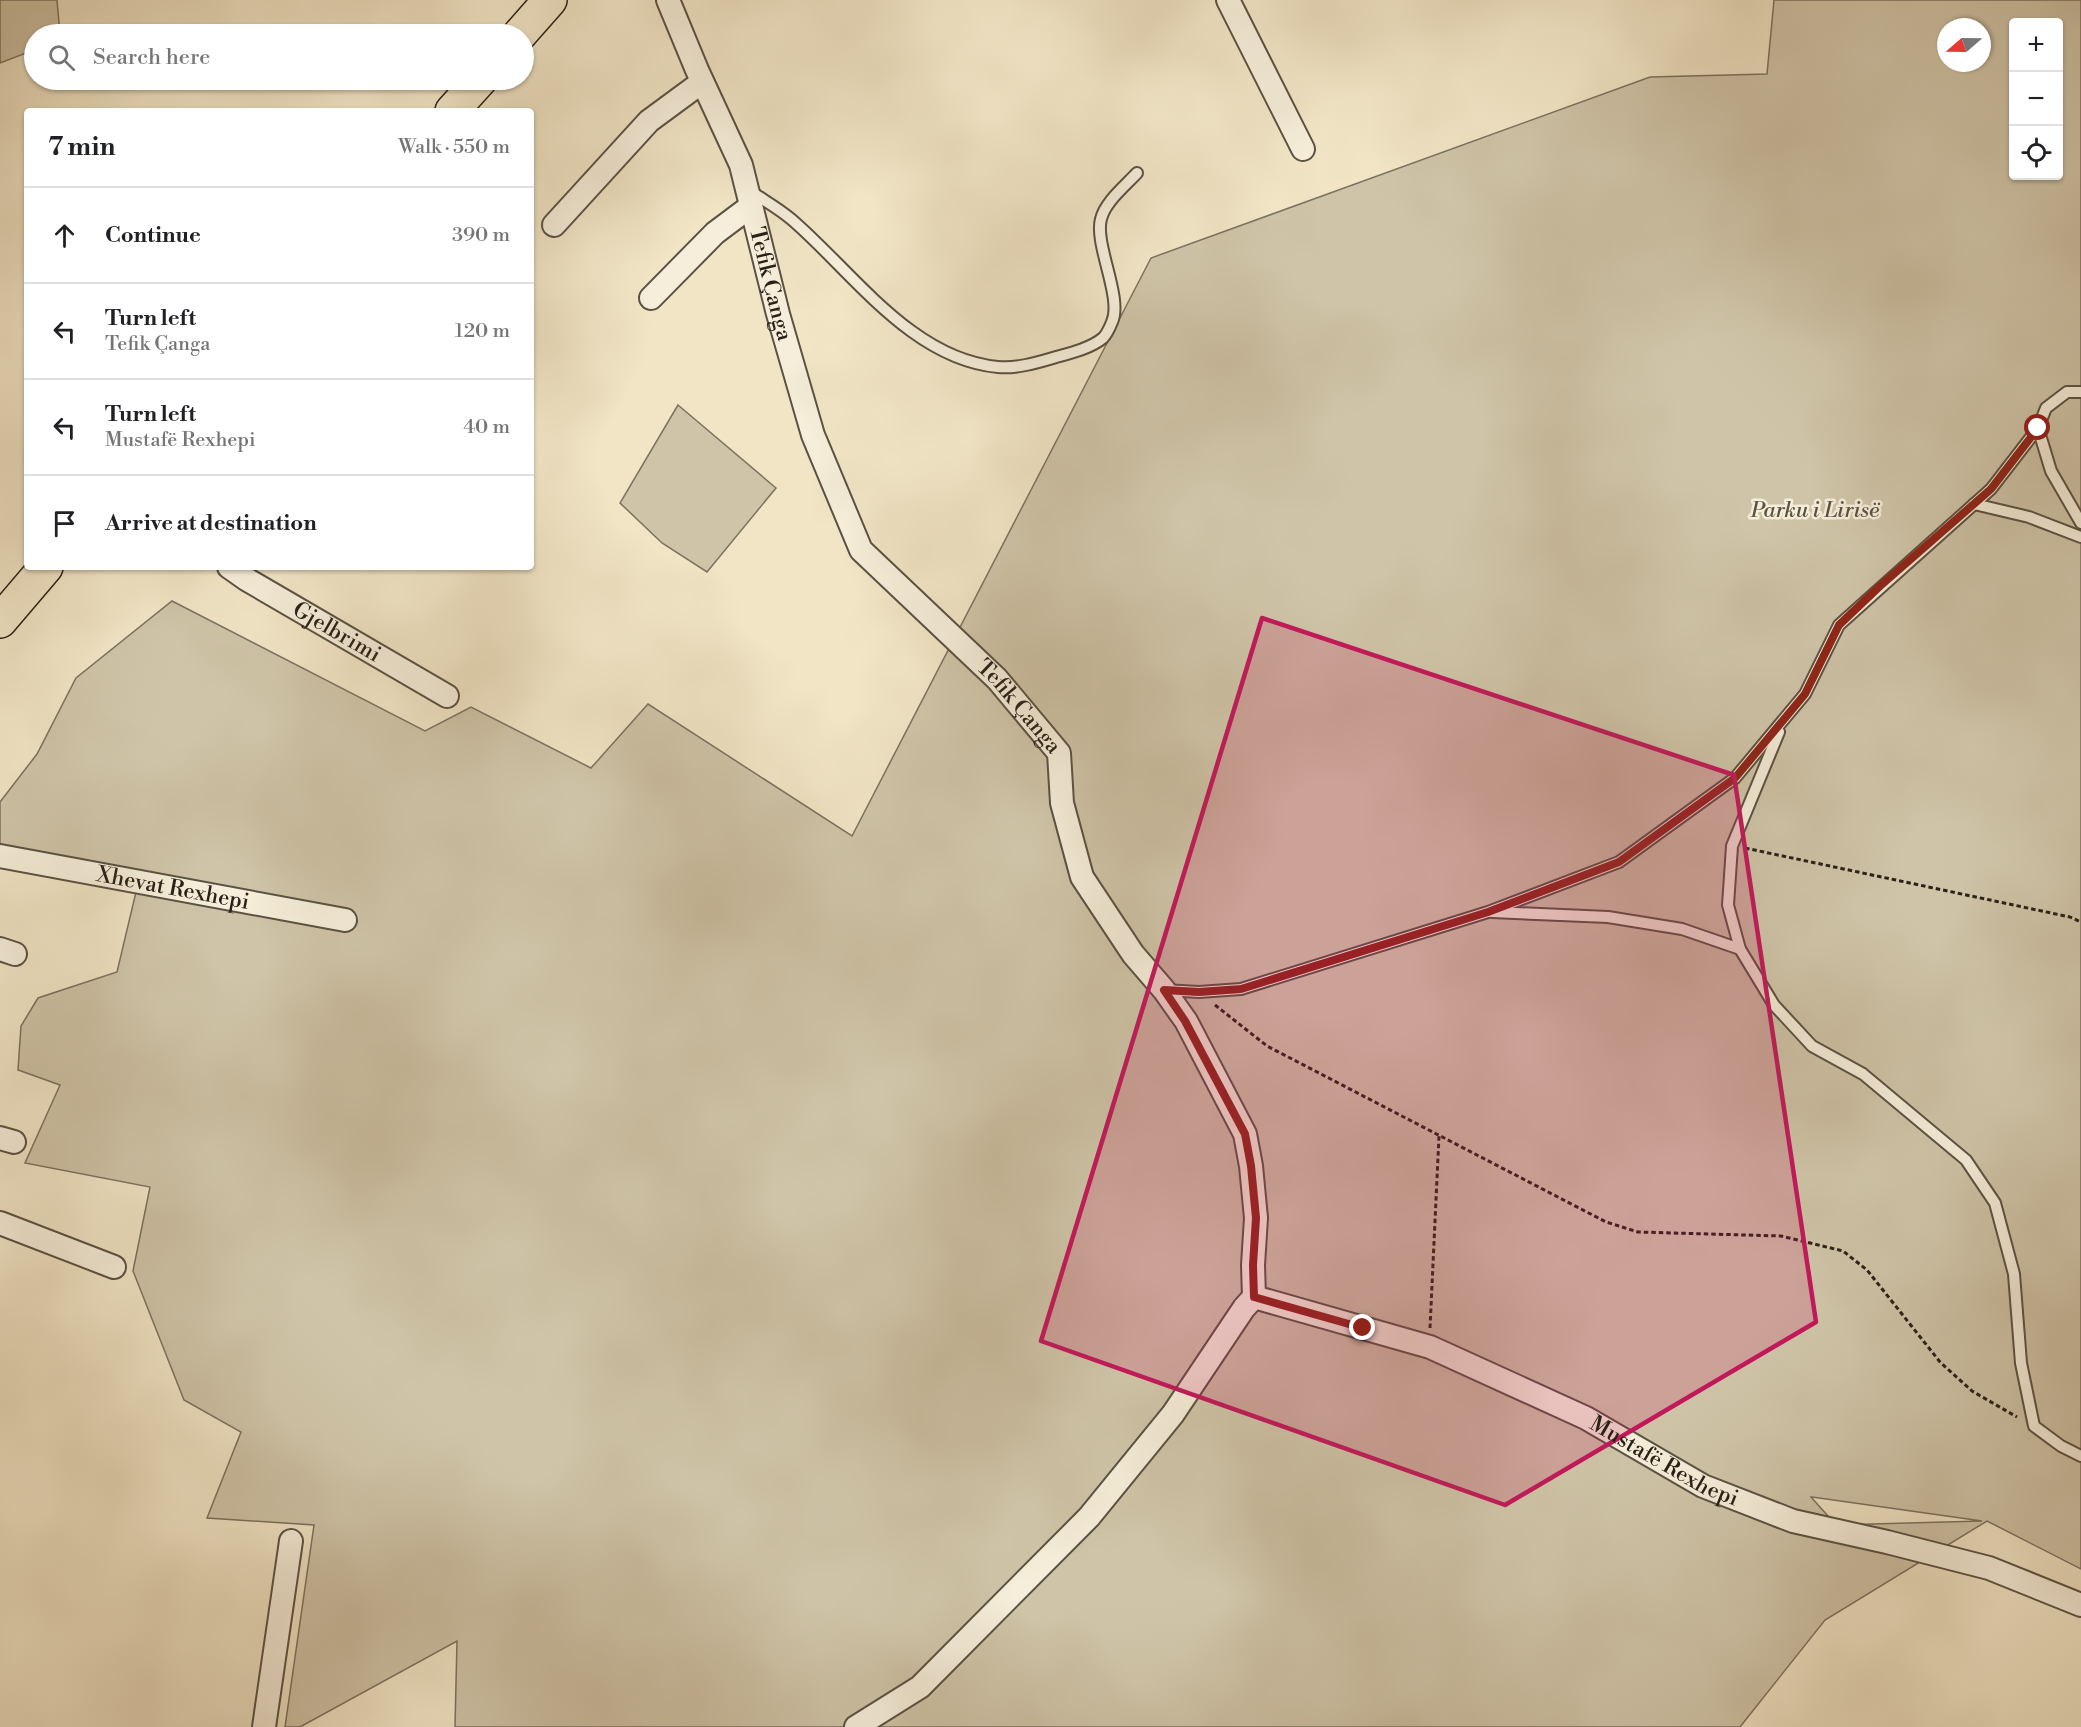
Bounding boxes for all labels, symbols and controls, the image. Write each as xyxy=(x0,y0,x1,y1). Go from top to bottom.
north arrow xyxy=(1937,18,1991,72)
map controls xyxy=(2009,18,2063,180)
button: + xyxy=(2009,18,2063,72)
search box xyxy=(24,24,534,90)
icon: search xyxy=(45,41,78,74)
text: Search here xyxy=(93,44,210,71)
button: − xyxy=(2009,72,2063,126)
button: locate xyxy=(2009,126,2063,180)
text: 7 min xyxy=(48,131,115,163)
text: Walk · 550 m xyxy=(398,135,510,160)
icon: ahead xyxy=(48,219,81,252)
text: Continue xyxy=(105,222,201,249)
text: 390 m xyxy=(452,223,510,248)
street label: Tefik Çanga xyxy=(743,224,799,345)
text: Turn left xyxy=(105,305,196,332)
icon: left xyxy=(48,315,81,348)
text: 120 m xyxy=(455,319,510,344)
text: Tefik Çanga xyxy=(105,332,210,357)
text: Turn left xyxy=(105,401,196,428)
icon: left xyxy=(48,411,81,444)
route start xyxy=(2024,414,2050,440)
text: 40 m xyxy=(463,415,510,440)
text: Mustafë Rexhepi xyxy=(105,428,256,453)
park label: Parku i Lirisë xyxy=(1750,497,1881,524)
icon: arrive xyxy=(48,507,81,540)
text: Arrive at destination xyxy=(105,510,317,537)
street label: Gjelbrimi xyxy=(288,596,386,668)
street label: Tefik Çanga xyxy=(971,653,1068,760)
street label: Xhevat Rexhepi xyxy=(94,861,252,915)
route end xyxy=(1349,1314,1375,1340)
street label: Mustafë Rexhepi xyxy=(1585,1410,1743,1512)

